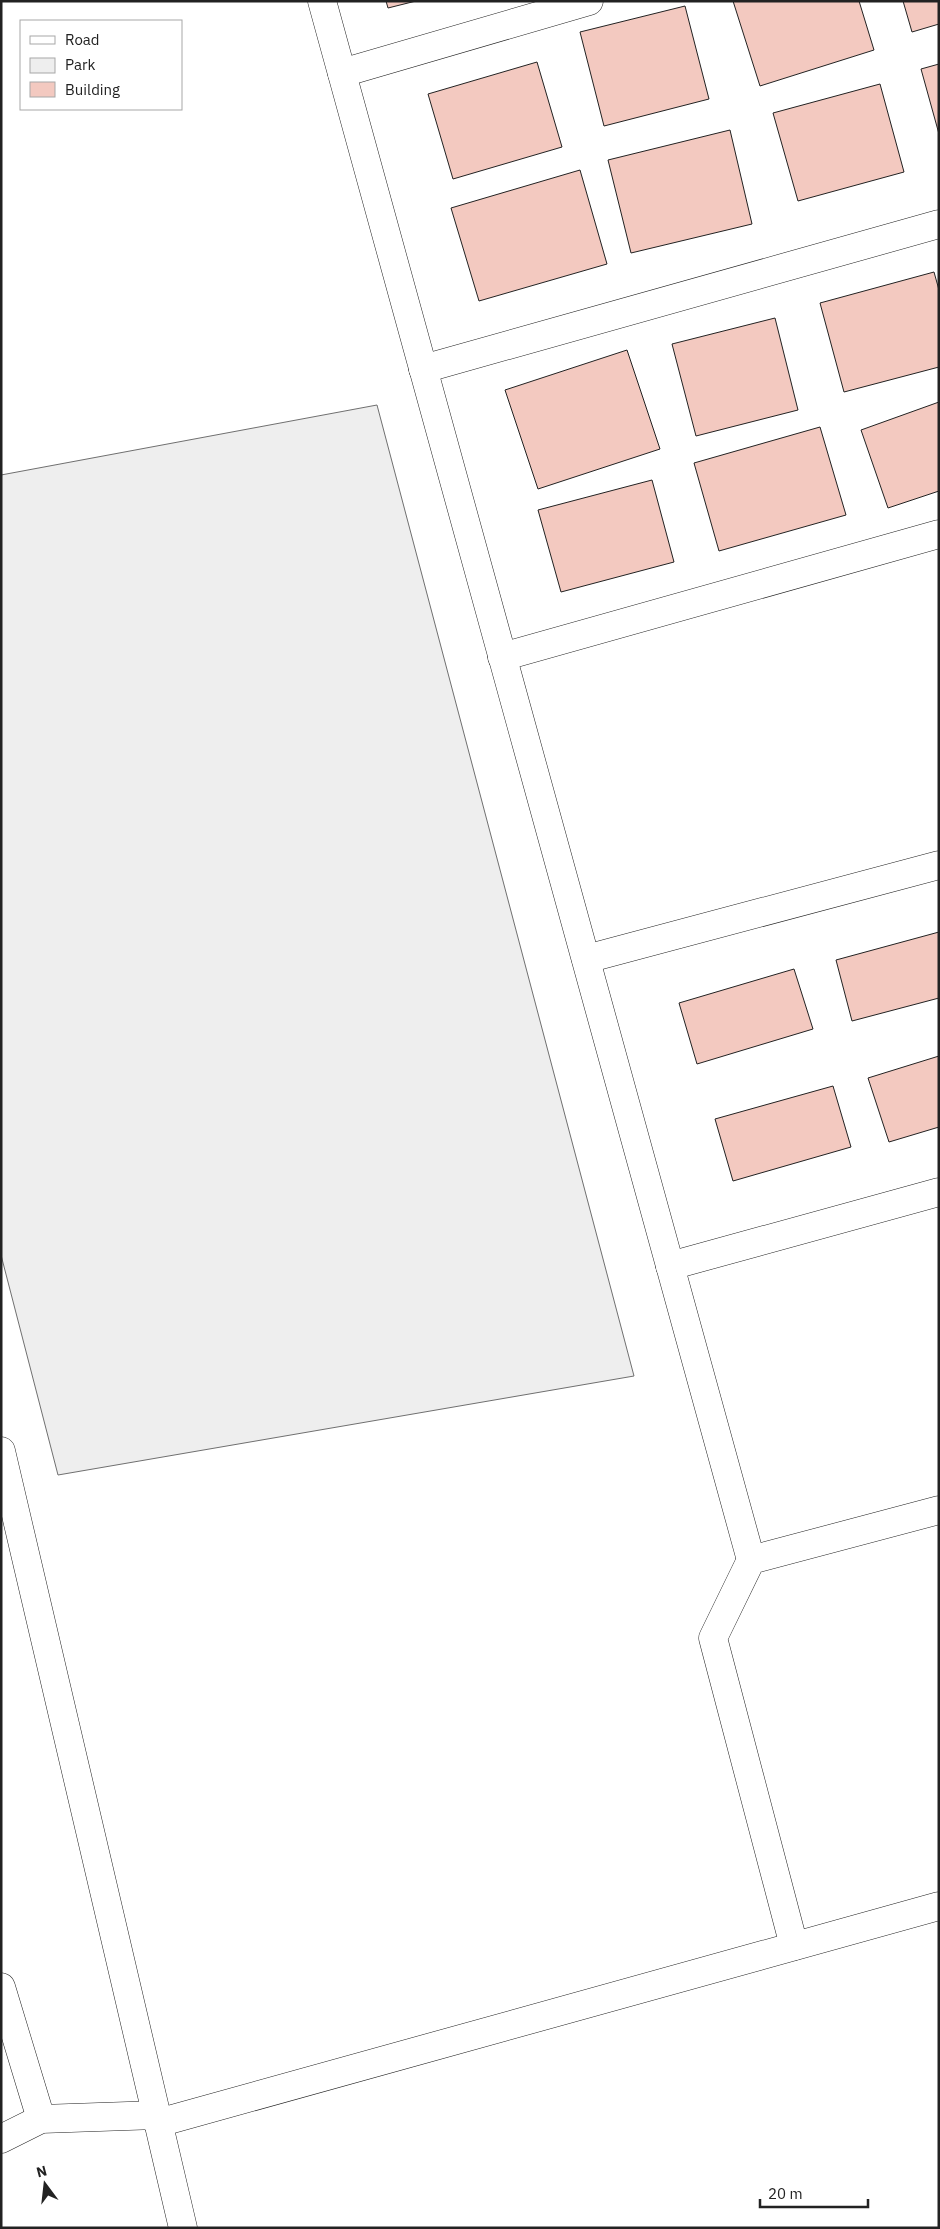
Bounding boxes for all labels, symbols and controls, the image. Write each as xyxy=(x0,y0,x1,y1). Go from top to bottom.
legend xyxy=(20,20,182,110)
text: Road xyxy=(65,30,100,49)
text: Park xyxy=(65,55,95,74)
text: Building xyxy=(65,80,120,99)
north arrow xyxy=(20,2159,70,2209)
text: N xyxy=(34,2161,49,2181)
scale bar xyxy=(760,2176,868,2208)
text: 20 m xyxy=(768,2184,803,2203)

